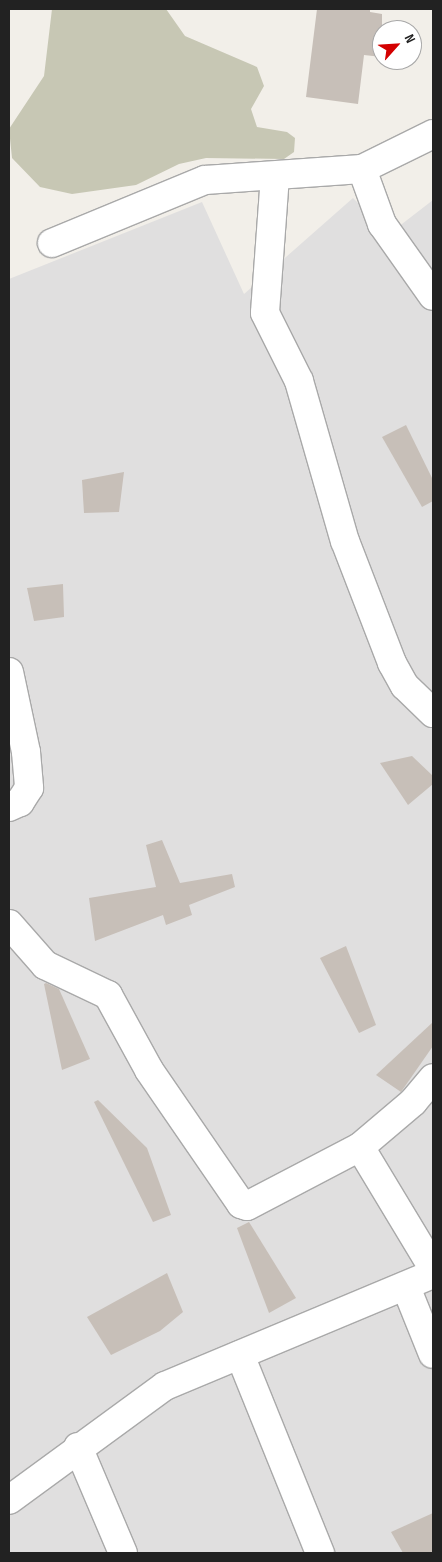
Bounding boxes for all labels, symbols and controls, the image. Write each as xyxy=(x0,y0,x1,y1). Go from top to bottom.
north arrow xyxy=(372,20,422,70)
text: N xyxy=(401,32,419,46)

